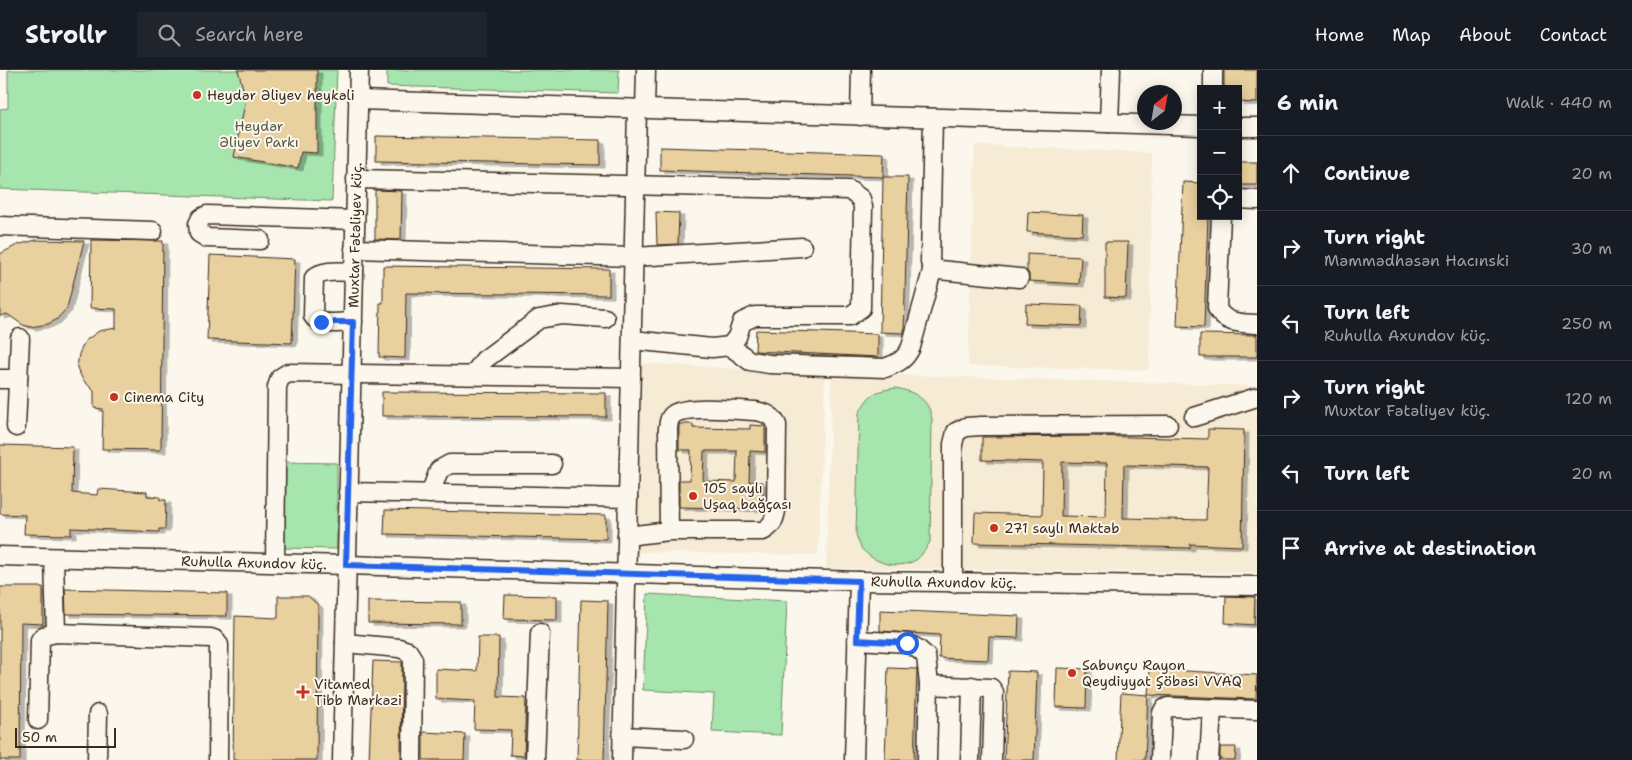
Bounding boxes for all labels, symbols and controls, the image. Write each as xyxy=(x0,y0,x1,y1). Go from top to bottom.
search box xyxy=(137,12,487,57)
text: Strollr xyxy=(25,19,107,51)
icon: search xyxy=(155,21,183,49)
text: Search here xyxy=(195,22,304,47)
text: Home xyxy=(1315,23,1364,47)
text: Map xyxy=(1392,23,1431,47)
text: About xyxy=(1459,23,1512,47)
text: Contact xyxy=(1540,23,1607,47)
north arrow xyxy=(1137,85,1182,130)
map controls xyxy=(1197,85,1242,220)
button: + xyxy=(1197,85,1242,130)
place label: Heydər Əliyev heykəli xyxy=(207,86,355,104)
marker: Heydər Əliyev heykəli xyxy=(191,89,203,101)
text: 6 min xyxy=(1277,89,1338,117)
text: Walk · 440 m xyxy=(1506,92,1612,113)
park label: Heydər Əliyev Parkı xyxy=(219,117,299,151)
button: − xyxy=(1197,130,1242,175)
icon: ahead xyxy=(1277,159,1305,187)
text: Continue xyxy=(1324,161,1410,186)
street label: Muxtar Fətəliyev küç. xyxy=(344,162,366,308)
text: 20 m xyxy=(1571,163,1612,184)
button: locate xyxy=(1197,175,1242,220)
text: Turn right xyxy=(1324,225,1425,250)
icon: right xyxy=(1277,234,1305,262)
text: 30 m xyxy=(1571,238,1612,259)
text: Məmmədhəsən Hacınski xyxy=(1324,250,1509,271)
text: Turn left xyxy=(1324,300,1410,325)
icon: left xyxy=(1277,309,1305,337)
route end xyxy=(310,311,333,334)
text: 250 m xyxy=(1561,313,1612,334)
text: Ruhulla Axundov küç. xyxy=(1324,325,1490,346)
text: Turn right xyxy=(1324,375,1425,400)
icon: right xyxy=(1277,384,1305,412)
place label: Cinema City xyxy=(124,388,204,406)
text: 120 m xyxy=(1565,388,1612,409)
marker: Cinema City xyxy=(108,391,120,403)
text: Muxtar Fətəliyev küç. xyxy=(1324,400,1490,421)
icon: left xyxy=(1277,459,1305,487)
text: Turn left xyxy=(1324,461,1410,486)
text: 20 m xyxy=(1571,463,1612,484)
place label: 105 saylı Uşaq bağçası xyxy=(703,479,792,513)
marker: 105 saylı Uşaq bağçası xyxy=(687,490,699,502)
place label: 271 saylı Məktəb xyxy=(1004,519,1119,537)
marker: 271 saylı Məktəb xyxy=(988,522,1000,534)
icon: arrive xyxy=(1277,534,1305,562)
text: Arrive at destination xyxy=(1324,536,1536,561)
street label: Ruhulla Axundov küç. xyxy=(181,552,327,573)
street label: Ruhulla Axundov küç. xyxy=(871,572,1016,592)
route start xyxy=(896,632,919,655)
place label: Sabunçu Rayon Qeydiyyat Şöbəsi VVAQ xyxy=(1082,656,1242,690)
marker: Sabunçu Rayon Qeydiyyat Şöbəsi VVAQ xyxy=(1066,667,1078,679)
place label: Vitamed Tibb Mərkəzi xyxy=(314,675,402,709)
marker: Vitamed Tibb Mərkəzi xyxy=(296,685,310,699)
scale bar xyxy=(15,725,116,748)
text: 50 m xyxy=(22,728,57,746)

